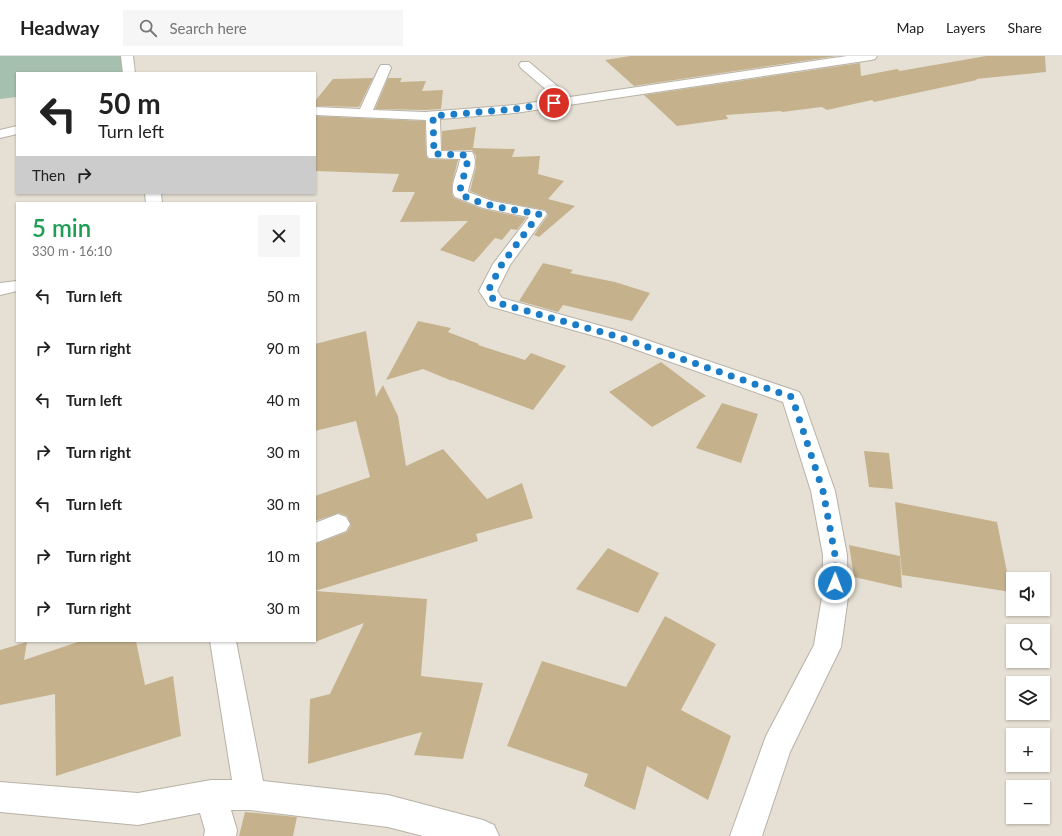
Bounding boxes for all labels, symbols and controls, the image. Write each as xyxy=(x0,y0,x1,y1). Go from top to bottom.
search box xyxy=(123,10,403,46)
text: Headway xyxy=(20,16,99,39)
icon: search xyxy=(137,17,159,39)
text: Search here xyxy=(169,19,247,37)
text: Map xyxy=(896,19,924,36)
text: Layers xyxy=(946,19,986,36)
text: Share xyxy=(1008,19,1042,36)
text: 50 m xyxy=(98,86,161,120)
pin xyxy=(537,86,571,120)
icon: left xyxy=(32,88,84,140)
icon: arrive xyxy=(543,92,565,114)
text: Turn left xyxy=(98,120,164,142)
icon: right xyxy=(73,164,95,186)
text: Then xyxy=(32,166,65,184)
text: 5 min xyxy=(32,213,91,242)
button: close xyxy=(258,215,300,257)
text: 330 m · 16:10 xyxy=(32,243,112,259)
icon: left xyxy=(32,285,54,307)
text: Turn left xyxy=(66,287,122,305)
text: 50 m xyxy=(266,287,300,305)
icon: right xyxy=(32,337,54,359)
text: Turn right xyxy=(66,339,131,357)
text: 90 m xyxy=(266,339,300,357)
icon: left xyxy=(32,389,54,411)
text: Turn left xyxy=(66,391,122,409)
text: 40 m xyxy=(266,391,300,409)
icon: right xyxy=(32,441,54,463)
text: Turn right xyxy=(66,443,131,461)
text: 30 m xyxy=(266,443,300,461)
icon: left xyxy=(32,493,54,515)
text: Turn left xyxy=(66,495,122,513)
text: 30 m xyxy=(266,495,300,513)
icon: right xyxy=(32,545,54,567)
text: Turn right xyxy=(66,547,131,565)
text: 10 m xyxy=(266,547,300,565)
position arrow xyxy=(814,562,856,604)
map controls xyxy=(1006,572,1050,824)
button: sound xyxy=(1006,572,1050,616)
icon: right xyxy=(32,597,54,619)
text: Turn right xyxy=(66,599,131,617)
text: 30 m xyxy=(266,599,300,617)
button: search xyxy=(1006,624,1050,668)
button: layers xyxy=(1006,676,1050,720)
button: + xyxy=(1006,728,1050,772)
button: − xyxy=(1006,780,1050,824)

